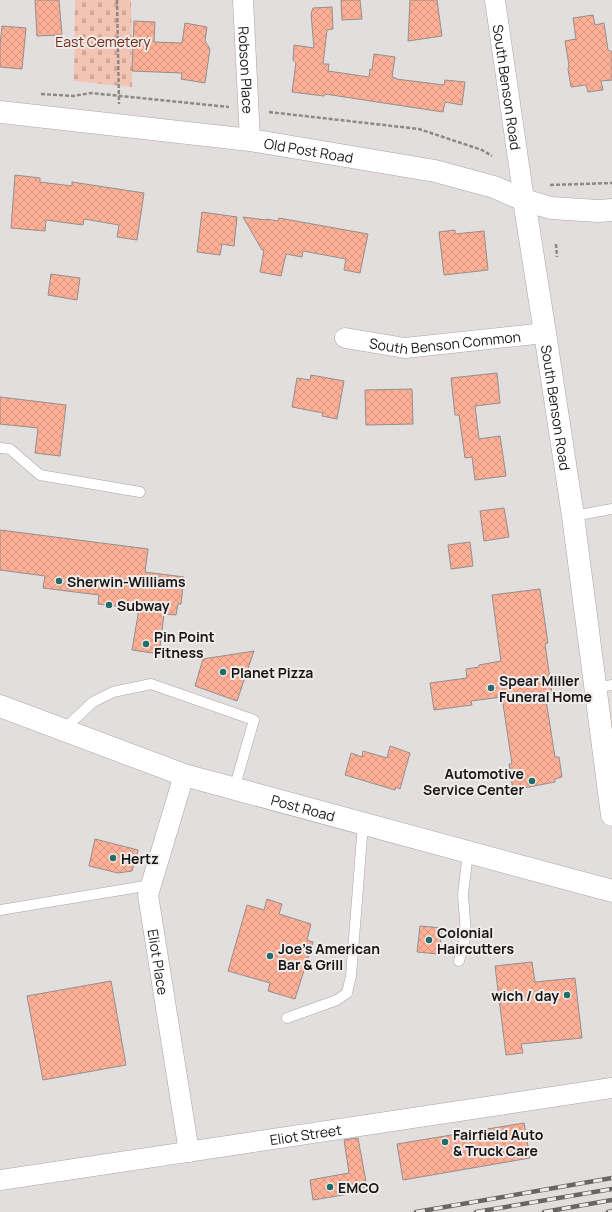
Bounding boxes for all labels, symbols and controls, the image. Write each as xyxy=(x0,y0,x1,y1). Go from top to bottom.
street label: South Benson Road xyxy=(489,23,526,151)
street label: Robson Place xyxy=(235,26,258,114)
park label: East Cemetery xyxy=(55,32,151,51)
street label: Old Post Road xyxy=(263,133,355,167)
street label: South Benson Common xyxy=(368,326,522,358)
street label: South Benson Road xyxy=(537,343,575,472)
place label: Sherwin-Williams xyxy=(67,572,186,591)
marker: Sherwin-Williams xyxy=(54,576,64,586)
place label: Subway xyxy=(117,596,170,615)
marker: Subway xyxy=(104,600,114,610)
place label: Pin Point Fitness xyxy=(154,627,215,662)
marker: Pin Point Fitness xyxy=(141,639,151,649)
place label: Planet Pizza xyxy=(231,663,313,682)
marker: Planet Pizza xyxy=(218,667,228,677)
place label: Spear Miller Funeral Home xyxy=(499,671,592,706)
marker: Spear Miller Funeral Home xyxy=(486,683,496,693)
place label: Automotive Service Center xyxy=(423,764,524,799)
marker: Automotive Service Center xyxy=(527,776,537,786)
street label: Post Road xyxy=(269,790,337,825)
place label: Hertz xyxy=(121,849,159,868)
marker: Hertz xyxy=(108,853,118,863)
place label: Colonial Haircutters xyxy=(437,923,514,958)
street label: Eliot Place xyxy=(144,928,173,996)
marker: Colonial Haircutters xyxy=(424,935,434,945)
place label: Joe's American Bar & Grill xyxy=(278,939,380,974)
marker: Joe's American Bar & Grill xyxy=(265,951,275,961)
place label: wich / day xyxy=(491,986,559,1005)
marker: wich / day xyxy=(562,990,572,1000)
street label: Eliot Street xyxy=(268,1119,343,1149)
place label: Fairfield Auto & Truck Care xyxy=(453,1125,544,1160)
marker: Fairfield Auto & Truck Care xyxy=(440,1137,450,1147)
place label: EMCO xyxy=(338,1178,379,1197)
marker: EMCO xyxy=(325,1182,335,1192)

